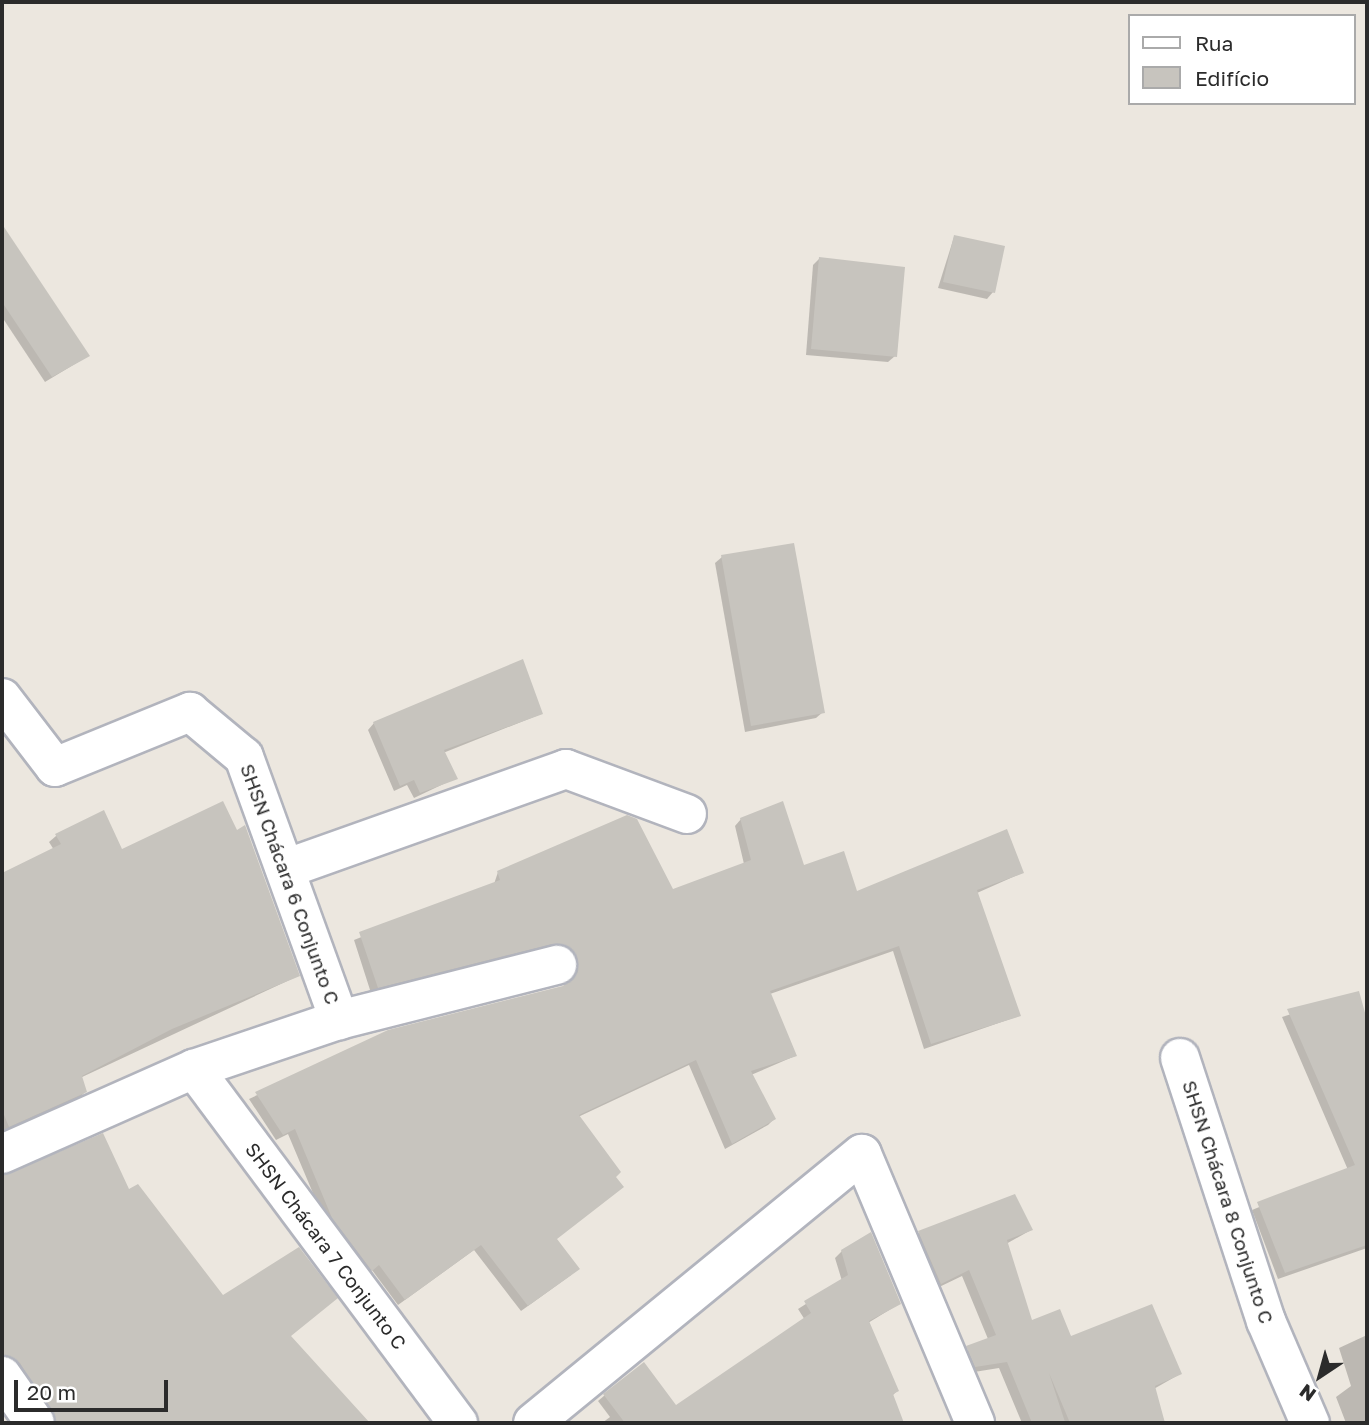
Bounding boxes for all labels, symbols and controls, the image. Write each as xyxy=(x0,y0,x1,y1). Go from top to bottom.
legend xyxy=(1128,14,1355,105)
text: Rua xyxy=(1195,30,1233,56)
text: Edifício xyxy=(1195,65,1269,91)
street label: SHSN Chácara 6 Conjunto C xyxy=(236,761,344,1007)
street label: SHSN Chácara 8 Conjunto C xyxy=(1178,1078,1278,1326)
street label: SHSN Chácara 7 Conjunto C xyxy=(241,1138,411,1354)
north arrow xyxy=(1285,1341,1355,1411)
scale bar xyxy=(18,1366,172,1410)
text: 20 m xyxy=(27,1379,76,1405)
text: N xyxy=(1295,1380,1320,1407)

